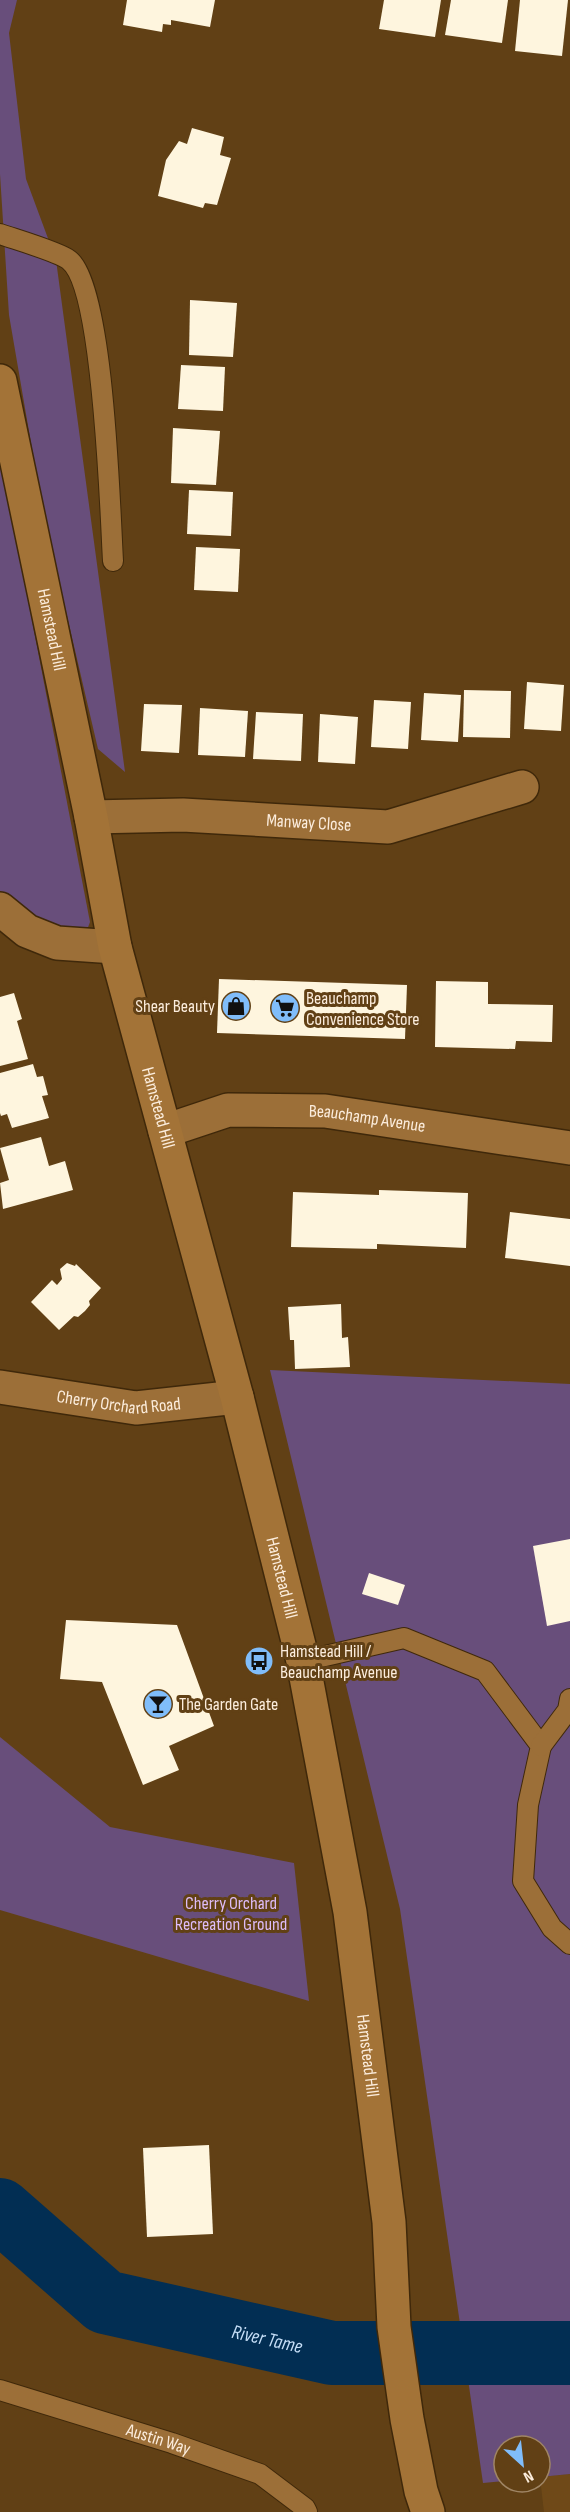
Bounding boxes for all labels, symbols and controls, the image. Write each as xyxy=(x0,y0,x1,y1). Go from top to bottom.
street label: Hamstead Hill xyxy=(33,587,70,673)
street label: Manway Close xyxy=(266,810,352,836)
place label: Beauchamp Convenience Store xyxy=(306,988,420,1030)
shop icon: Shear Beauty xyxy=(220,990,252,1022)
supermarket icon: Beauchamp Convenience Store xyxy=(269,992,301,1024)
place label: Shear Beauty xyxy=(135,996,215,1017)
street label: Hamstead Hill xyxy=(137,1065,179,1151)
street label: Beauchamp Avenue xyxy=(309,1101,427,1137)
street label: Cherry Orchard Road xyxy=(55,1386,182,1419)
street label: Hamstead Hill xyxy=(261,1535,302,1621)
place label: Hamstead Hill / Beauchamp Avenue xyxy=(280,1641,397,1683)
bus stop icon: Hamstead Hill / Beauchamp Avenue xyxy=(243,1645,275,1677)
bar icon: The Garden Gate xyxy=(142,1688,174,1720)
place label: The Garden Gate xyxy=(179,1694,278,1715)
park label: Cherry Orchard Recreation Ground xyxy=(175,1893,287,1935)
street label: Hamstead Hill xyxy=(352,2013,383,2098)
water label: River Tame xyxy=(229,2320,305,2359)
street label: Austin Way xyxy=(123,2419,193,2460)
north arrow xyxy=(492,2434,552,2494)
text: N xyxy=(520,2466,536,2486)

